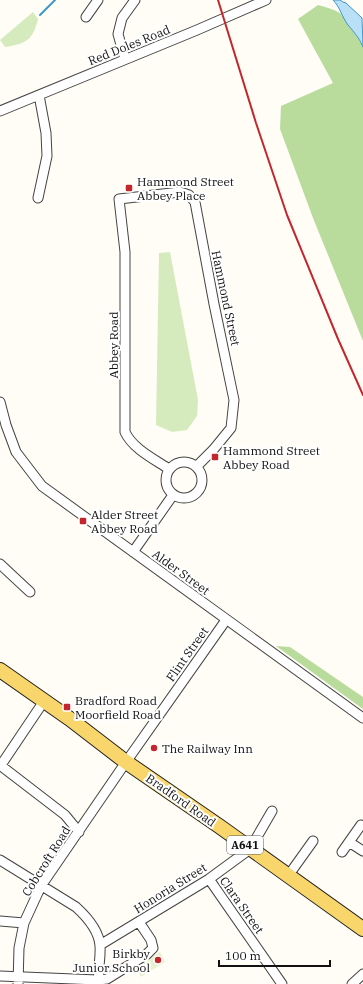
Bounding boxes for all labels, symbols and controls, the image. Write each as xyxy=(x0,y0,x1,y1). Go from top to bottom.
street label: Red Doles Road xyxy=(86,22,172,68)
place label: Hammond Street Abbey Place xyxy=(137,174,234,203)
marker: Hammond Street Abbey Place xyxy=(124,183,134,193)
street label: Hammond Street xyxy=(209,249,243,347)
street label: Abbey Road xyxy=(106,312,121,378)
place label: Hammond Street Abbey Road xyxy=(223,443,320,472)
marker: Hammond Street Abbey Road xyxy=(210,452,220,462)
place label: Alder Street Abbey Road xyxy=(91,507,158,536)
marker: Alder Street Abbey Road xyxy=(78,516,88,526)
street label: Alder Street xyxy=(149,546,213,598)
street label: Flint Street xyxy=(163,624,211,684)
place label: Bradford Road Moorfield Road xyxy=(75,693,161,722)
marker: Bradford Road Moorfield Road xyxy=(62,702,72,712)
place label: The Railway Inn xyxy=(162,741,253,756)
marker: The Railway Inn xyxy=(149,743,159,753)
street label: Bradford Road xyxy=(143,770,219,830)
street label: Cobcroft Road xyxy=(19,823,73,899)
road number: A641 xyxy=(227,836,263,854)
street label: Honoria Street xyxy=(131,860,209,916)
street label: Clara Street xyxy=(217,874,267,936)
scale bar xyxy=(219,942,330,968)
place label: Birkby Junior School xyxy=(73,946,151,975)
text: 100 m xyxy=(225,948,261,963)
marker: Birkby Junior School xyxy=(153,955,163,965)

